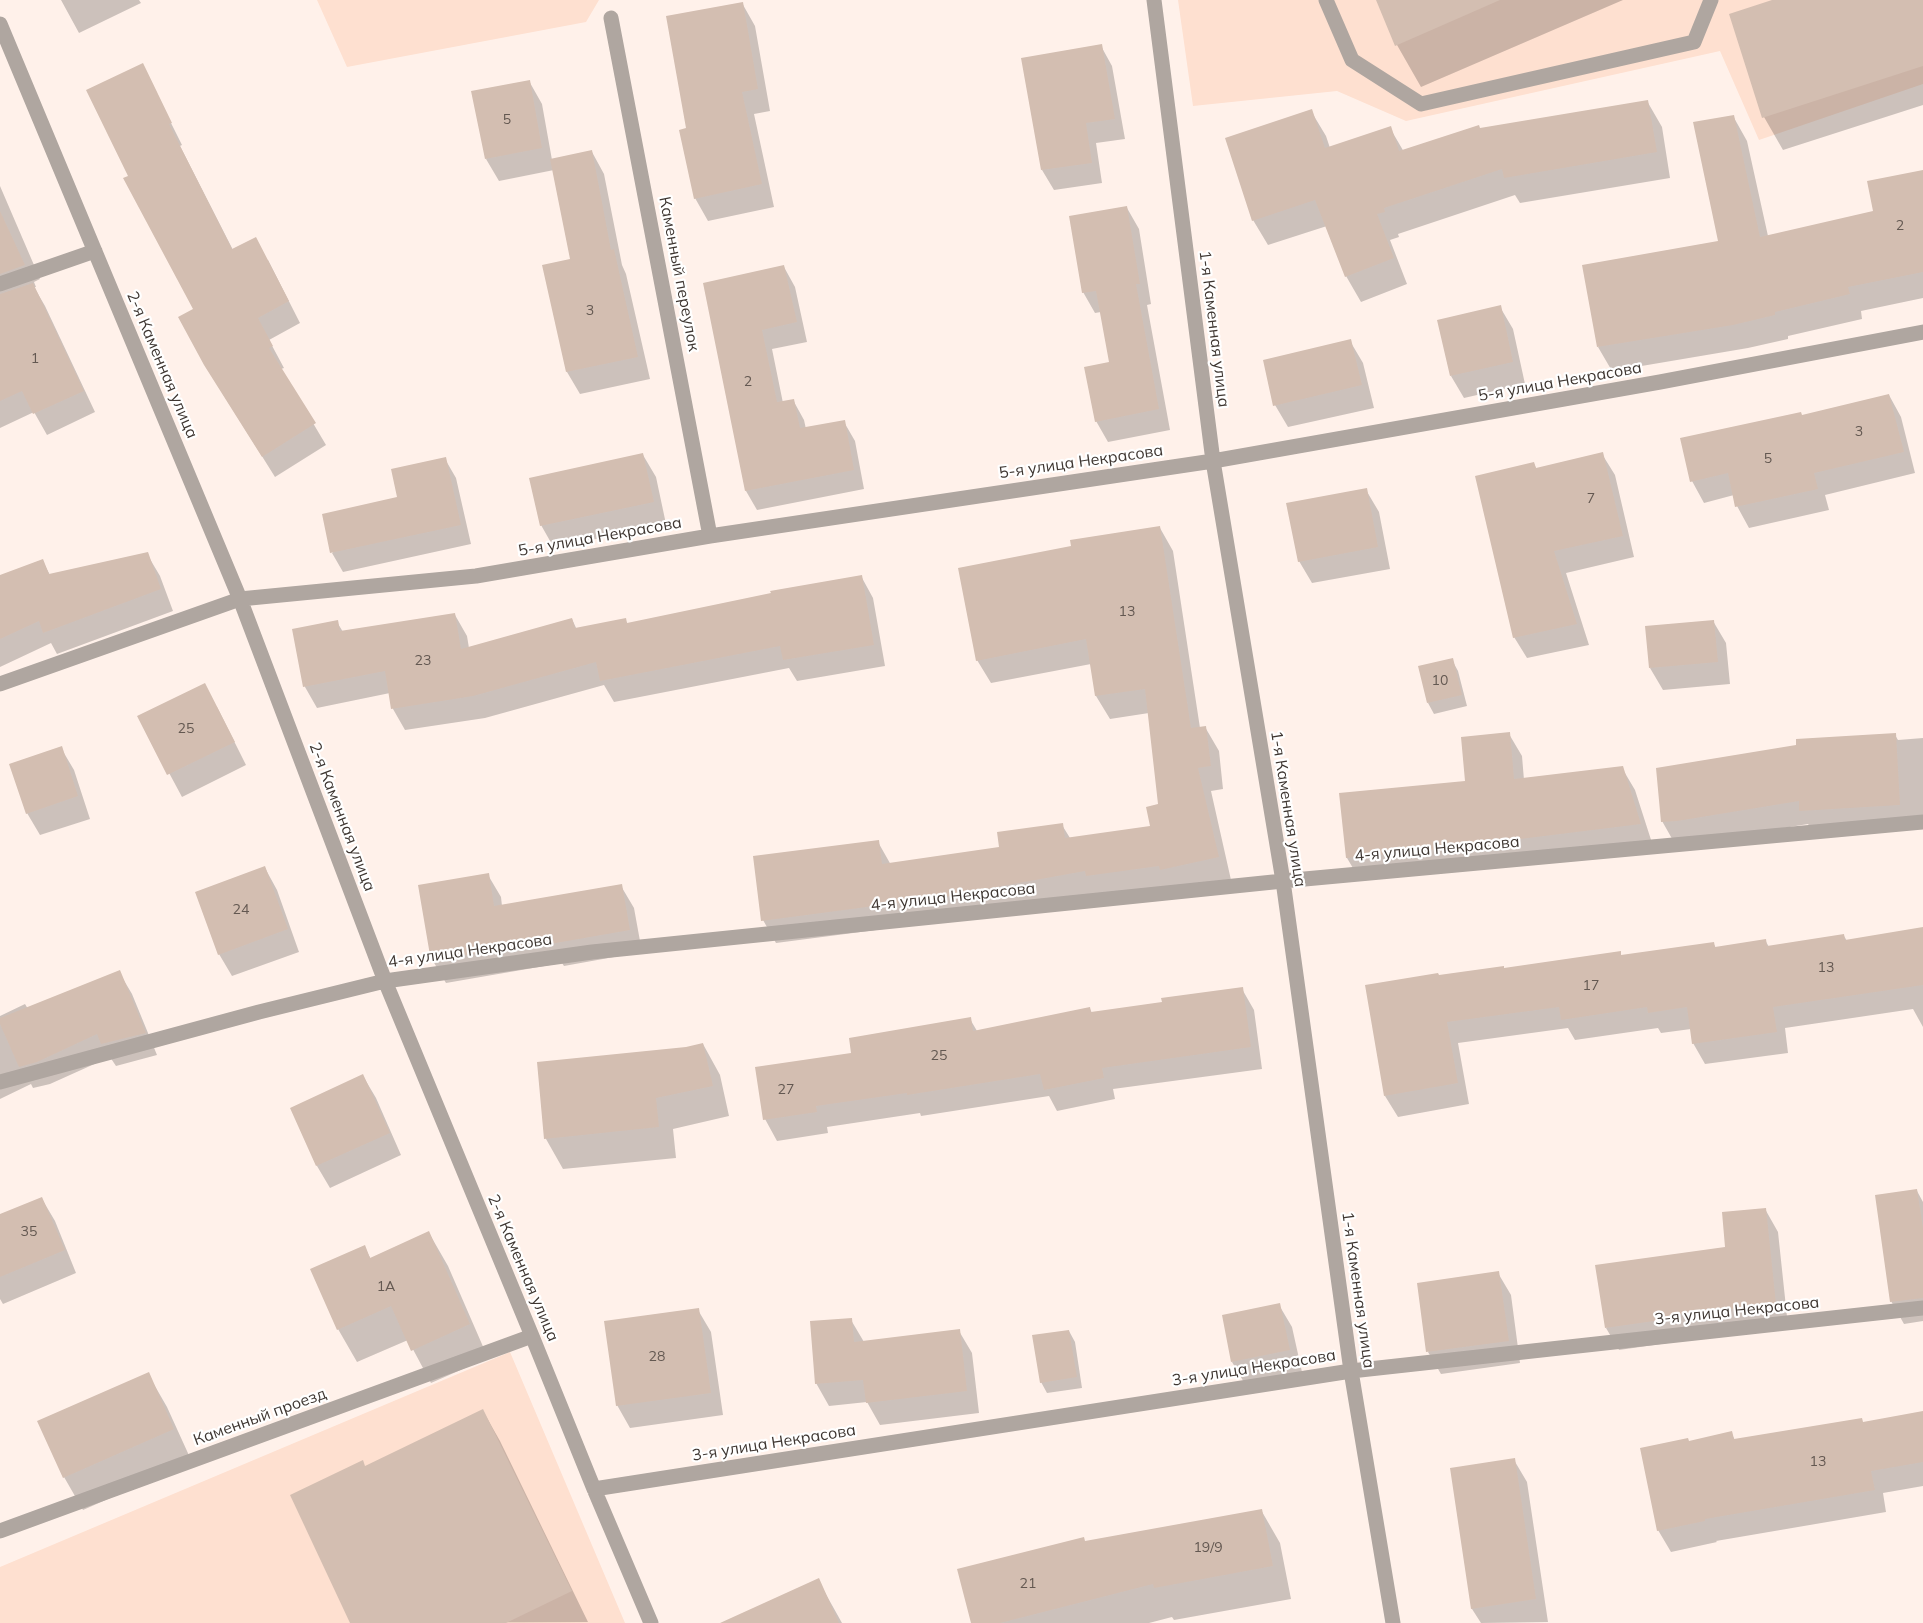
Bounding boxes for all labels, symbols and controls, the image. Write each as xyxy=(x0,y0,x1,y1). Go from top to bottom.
house number: 5 xyxy=(503,112,511,128)
street label: Каменный переулок xyxy=(655,195,703,353)
house number: 2 xyxy=(1896,218,1904,234)
street label: 1-я Каменная улица xyxy=(1195,250,1233,408)
street label: 2-я Каменная улица xyxy=(122,289,202,441)
house number: 3 xyxy=(586,303,594,319)
house number: 1 xyxy=(31,351,39,367)
street label: 5-я улица Некрасова xyxy=(1477,358,1643,406)
house number: 2 xyxy=(744,374,752,390)
house number: 3 xyxy=(1855,424,1863,440)
street label: 5-я улица Некрасова xyxy=(998,441,1164,483)
house number: 5 xyxy=(1764,451,1772,467)
house number: 7 xyxy=(1587,491,1595,507)
street label: 5-я улица Некрасова xyxy=(517,513,683,561)
house number: 13 xyxy=(1119,604,1135,620)
house number: 23 xyxy=(415,653,431,669)
house number: 10 xyxy=(1432,673,1448,689)
house number: 25 xyxy=(178,721,194,737)
street label: 1-я Каменная улица xyxy=(1266,730,1310,888)
street label: 2-я Каменная улица xyxy=(305,740,379,894)
street label: 4-я улица Некрасова xyxy=(1354,832,1520,866)
street label: 4-я улица Некрасова xyxy=(870,879,1036,915)
house number: 24 xyxy=(233,902,249,918)
street label: 4-я улица Некрасова xyxy=(387,930,553,972)
house number: 13 xyxy=(1818,960,1834,976)
house number: 17 xyxy=(1583,978,1599,994)
house number: 25 xyxy=(931,1048,947,1064)
house number: 27 xyxy=(778,1082,794,1098)
street label: 2-я Каменная улица xyxy=(483,1192,563,1344)
street label: 1-я Каменная улица xyxy=(1338,1211,1378,1369)
house number: 35 xyxy=(21,1224,37,1240)
house number: 1А xyxy=(377,1279,395,1295)
street label: 3-я улица Некрасова xyxy=(1654,1293,1820,1329)
street label: 3-я улица Некрасова xyxy=(1171,1346,1337,1390)
house number: 28 xyxy=(649,1349,665,1365)
street label: Каменный проезд xyxy=(191,1384,329,1450)
street label: 3-я улица Некрасова xyxy=(691,1421,857,1465)
house number: 13 xyxy=(1810,1454,1826,1470)
house number: 19/9 xyxy=(1193,1540,1223,1556)
house number: 21 xyxy=(1020,1576,1036,1592)

